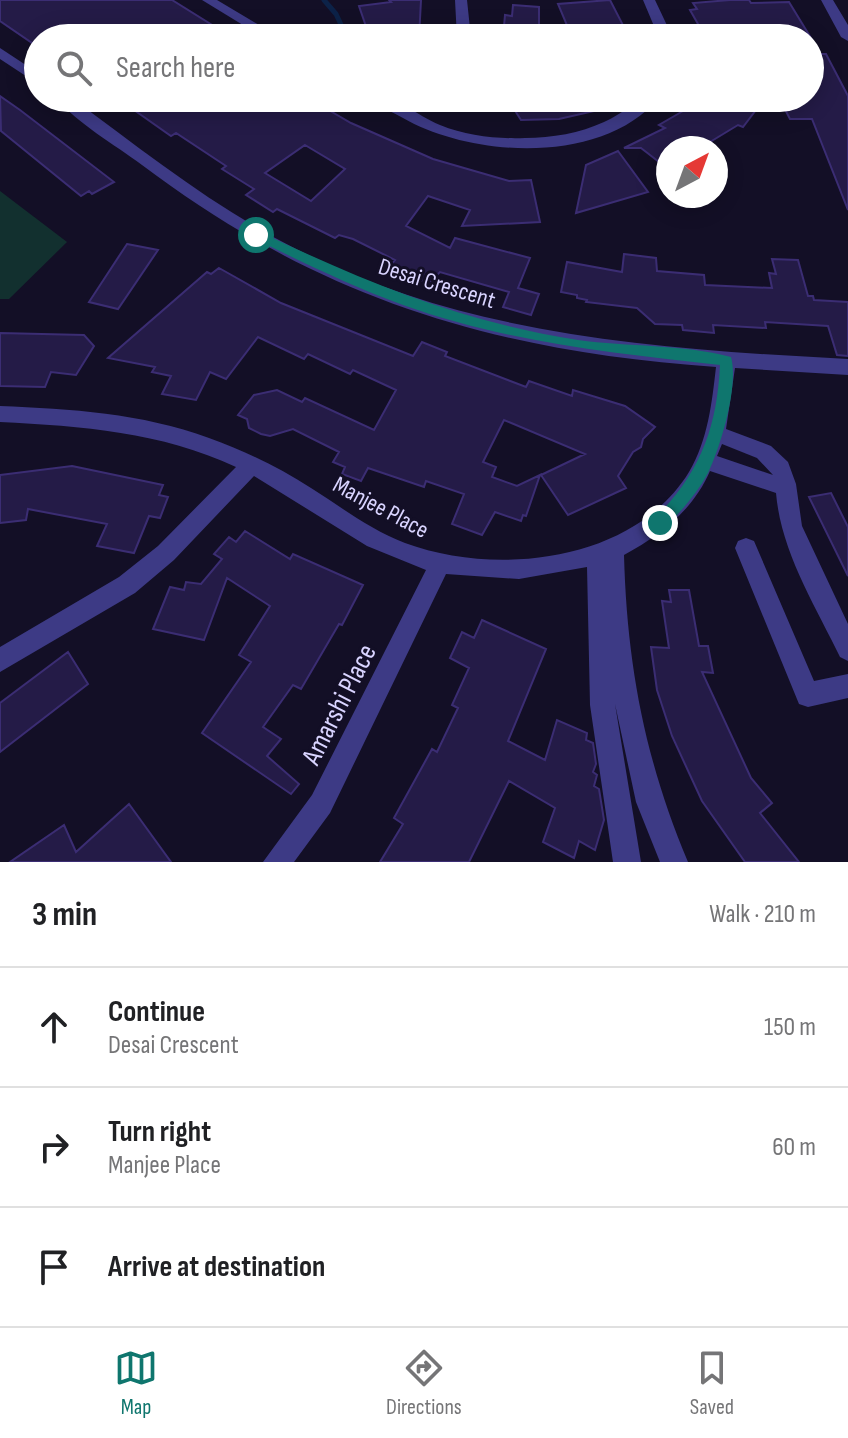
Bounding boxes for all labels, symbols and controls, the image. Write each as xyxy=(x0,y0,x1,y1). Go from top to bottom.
search box xyxy=(24,24,824,112)
icon: search xyxy=(52,46,96,90)
text: Search here xyxy=(116,50,235,86)
north arrow xyxy=(656,136,728,208)
route start xyxy=(238,217,274,253)
street label: Desai Crescent xyxy=(375,252,499,315)
street label: Manjee Place xyxy=(328,470,434,545)
route end xyxy=(642,505,678,541)
street label: Amarshi Place xyxy=(295,639,384,771)
text: 3 min xyxy=(32,894,97,935)
text: Walk · 210 m xyxy=(709,899,816,930)
text: Continue xyxy=(108,994,205,1030)
icon: ahead xyxy=(32,1005,76,1049)
text: 150 m xyxy=(764,1012,816,1043)
text: Desai Crescent xyxy=(108,1030,239,1061)
text: Turn right xyxy=(108,1114,211,1150)
icon: right xyxy=(32,1125,76,1169)
text: 60 m xyxy=(772,1132,816,1163)
text: Manjee Place xyxy=(108,1150,221,1181)
icon: arrive xyxy=(32,1245,76,1289)
text: Arrive at destination xyxy=(108,1249,325,1285)
tab: Map xyxy=(114,1346,158,1421)
tab: Directions xyxy=(386,1346,462,1421)
tab: Saved xyxy=(690,1346,734,1421)

